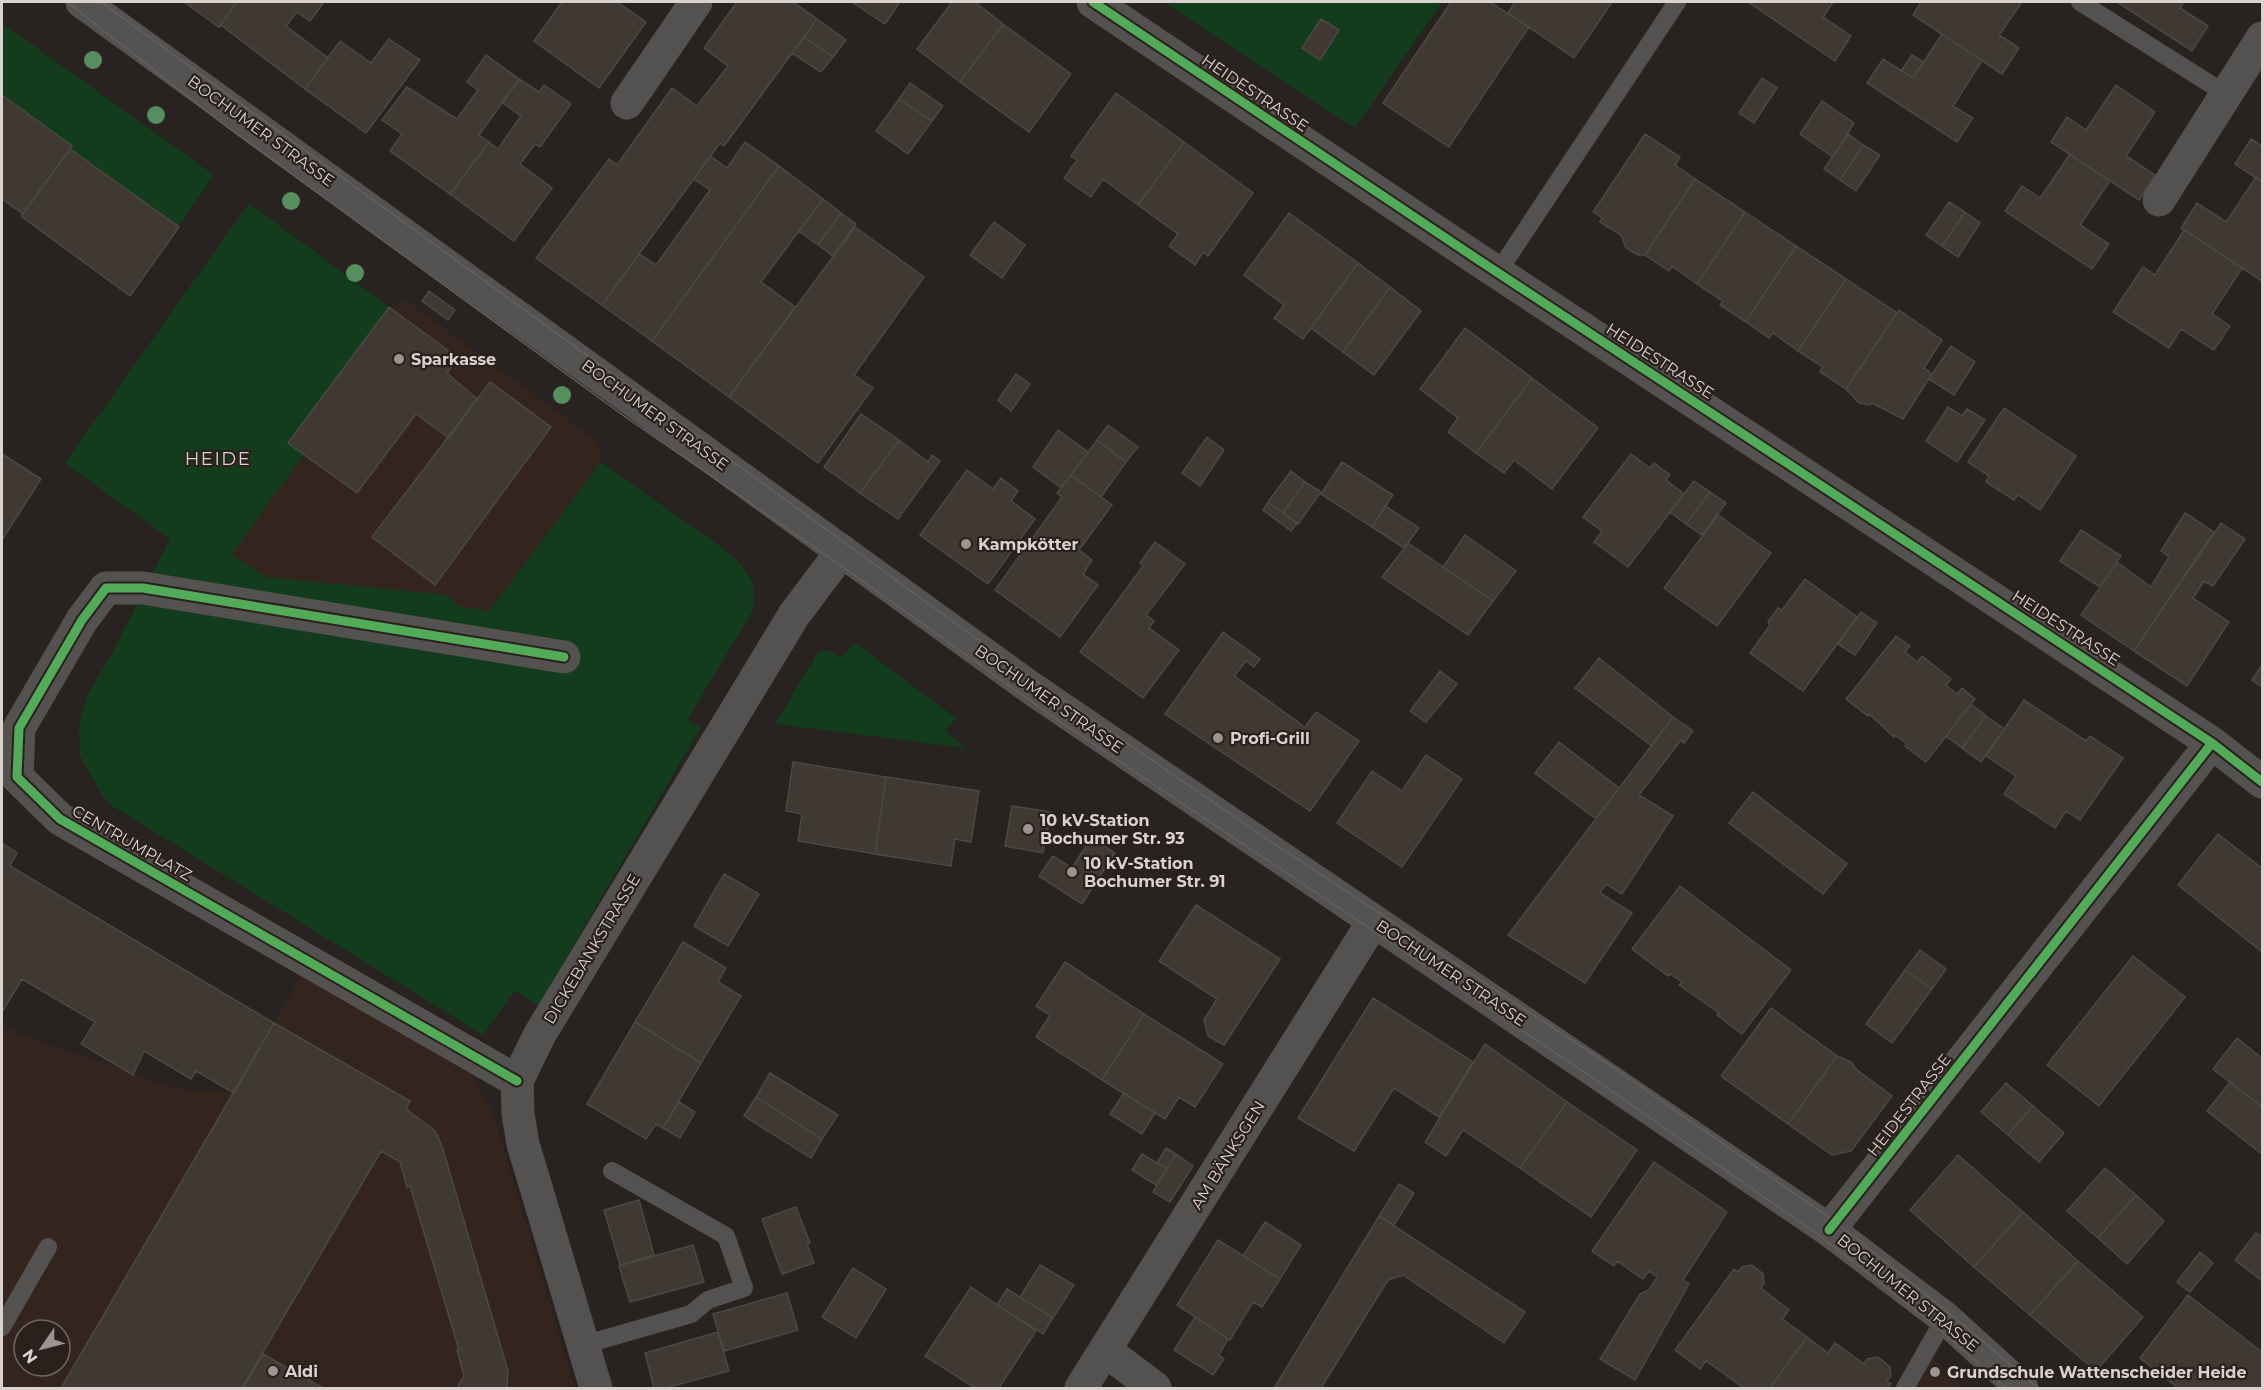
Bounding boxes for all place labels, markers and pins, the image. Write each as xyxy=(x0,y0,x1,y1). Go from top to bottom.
place label: Sparkasse xyxy=(411,350,496,369)
marker: Sparkasse xyxy=(392,352,406,366)
place label: Kampkötter xyxy=(978,535,1078,554)
marker: Kampkötter xyxy=(959,537,973,551)
place label: Profi-Grill xyxy=(1230,729,1310,748)
marker: Profi-Grill xyxy=(1211,731,1225,745)
place label: 10 kV-Station Bochumer Str. 93 xyxy=(1040,811,1185,848)
marker: 10 kV-Station Bochumer Str. 93 xyxy=(1021,822,1035,836)
place label: 10 kV-Station Bochumer Str. 91 xyxy=(1084,854,1226,891)
marker: 10 kV-Station Bochumer Str. 91 xyxy=(1065,865,1079,879)
place label: Aldi xyxy=(284,1362,318,1381)
place label: Grundschule Wattenscheider Heide xyxy=(1947,1363,2247,1382)
marker: Aldi xyxy=(266,1364,280,1378)
marker: Grundschule Wattenscheider Heide xyxy=(1928,1365,1942,1379)

